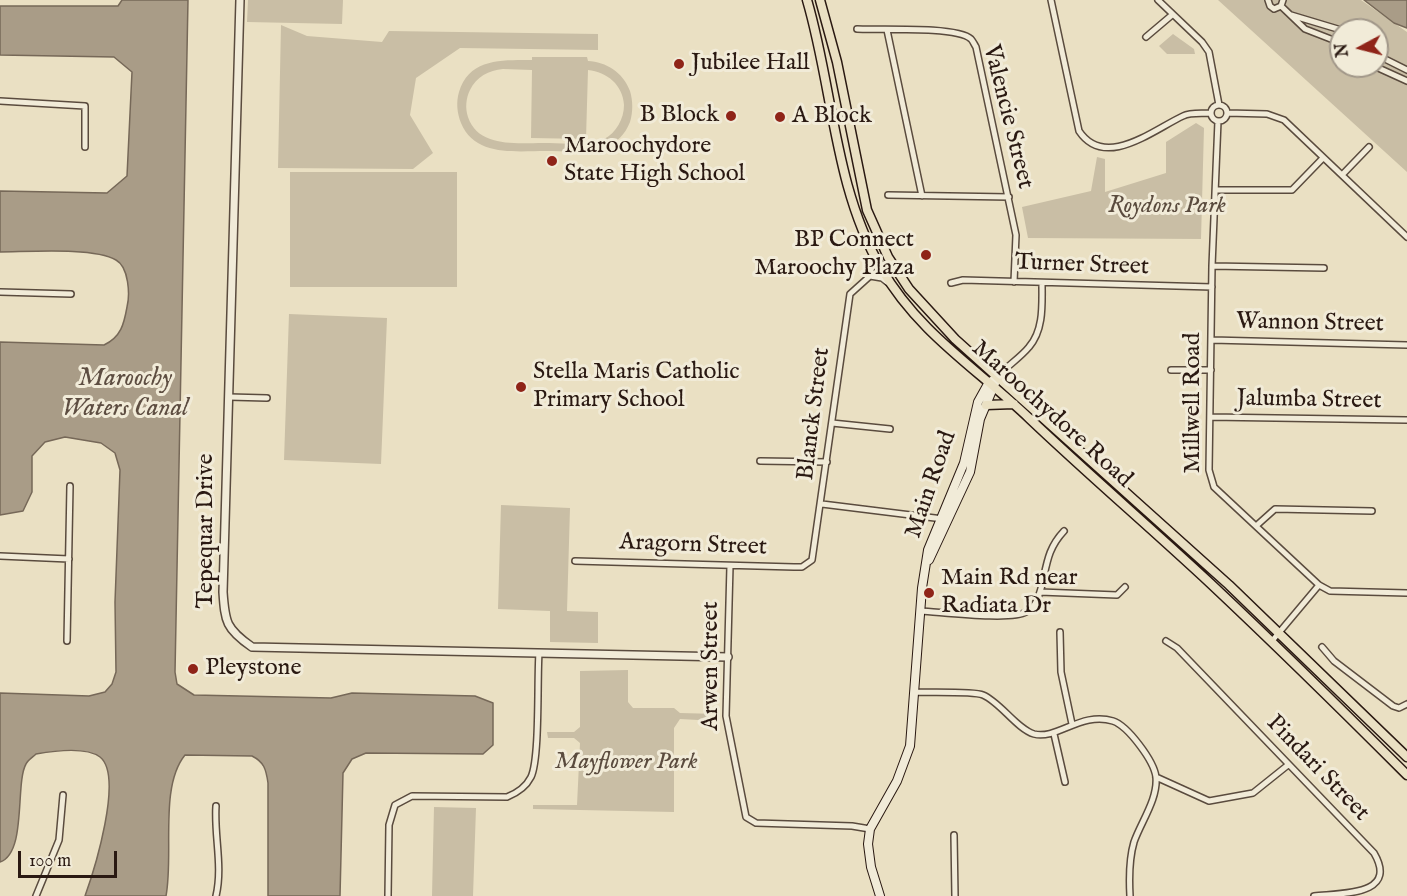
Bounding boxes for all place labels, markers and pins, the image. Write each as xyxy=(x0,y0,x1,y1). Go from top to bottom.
place label: Jubilee Hall xyxy=(691,50,810,78)
marker: Jubilee Hall xyxy=(672,57,686,71)
place label: B Block xyxy=(639,102,719,130)
place label: A Block xyxy=(792,103,872,131)
marker: B Block xyxy=(724,109,738,123)
marker: A Block xyxy=(773,110,787,124)
place label: Maroochydore State High School xyxy=(564,133,745,189)
marker: Maroochydore State High School xyxy=(545,154,559,168)
place label: BP Connect Maroochy Plaza xyxy=(754,227,914,283)
marker: BP Connect Maroochy Plaza xyxy=(919,248,933,262)
place label: Stella Maris Catholic Primary School xyxy=(533,359,740,415)
marker: Stella Maris Catholic Primary School xyxy=(514,380,528,394)
place label: Main Rd near Radiata Dr xyxy=(941,565,1078,621)
marker: Main Rd near Radiata Dr xyxy=(922,586,936,600)
place label: Pleystone xyxy=(205,655,301,683)
marker: Pleystone xyxy=(186,662,200,676)

